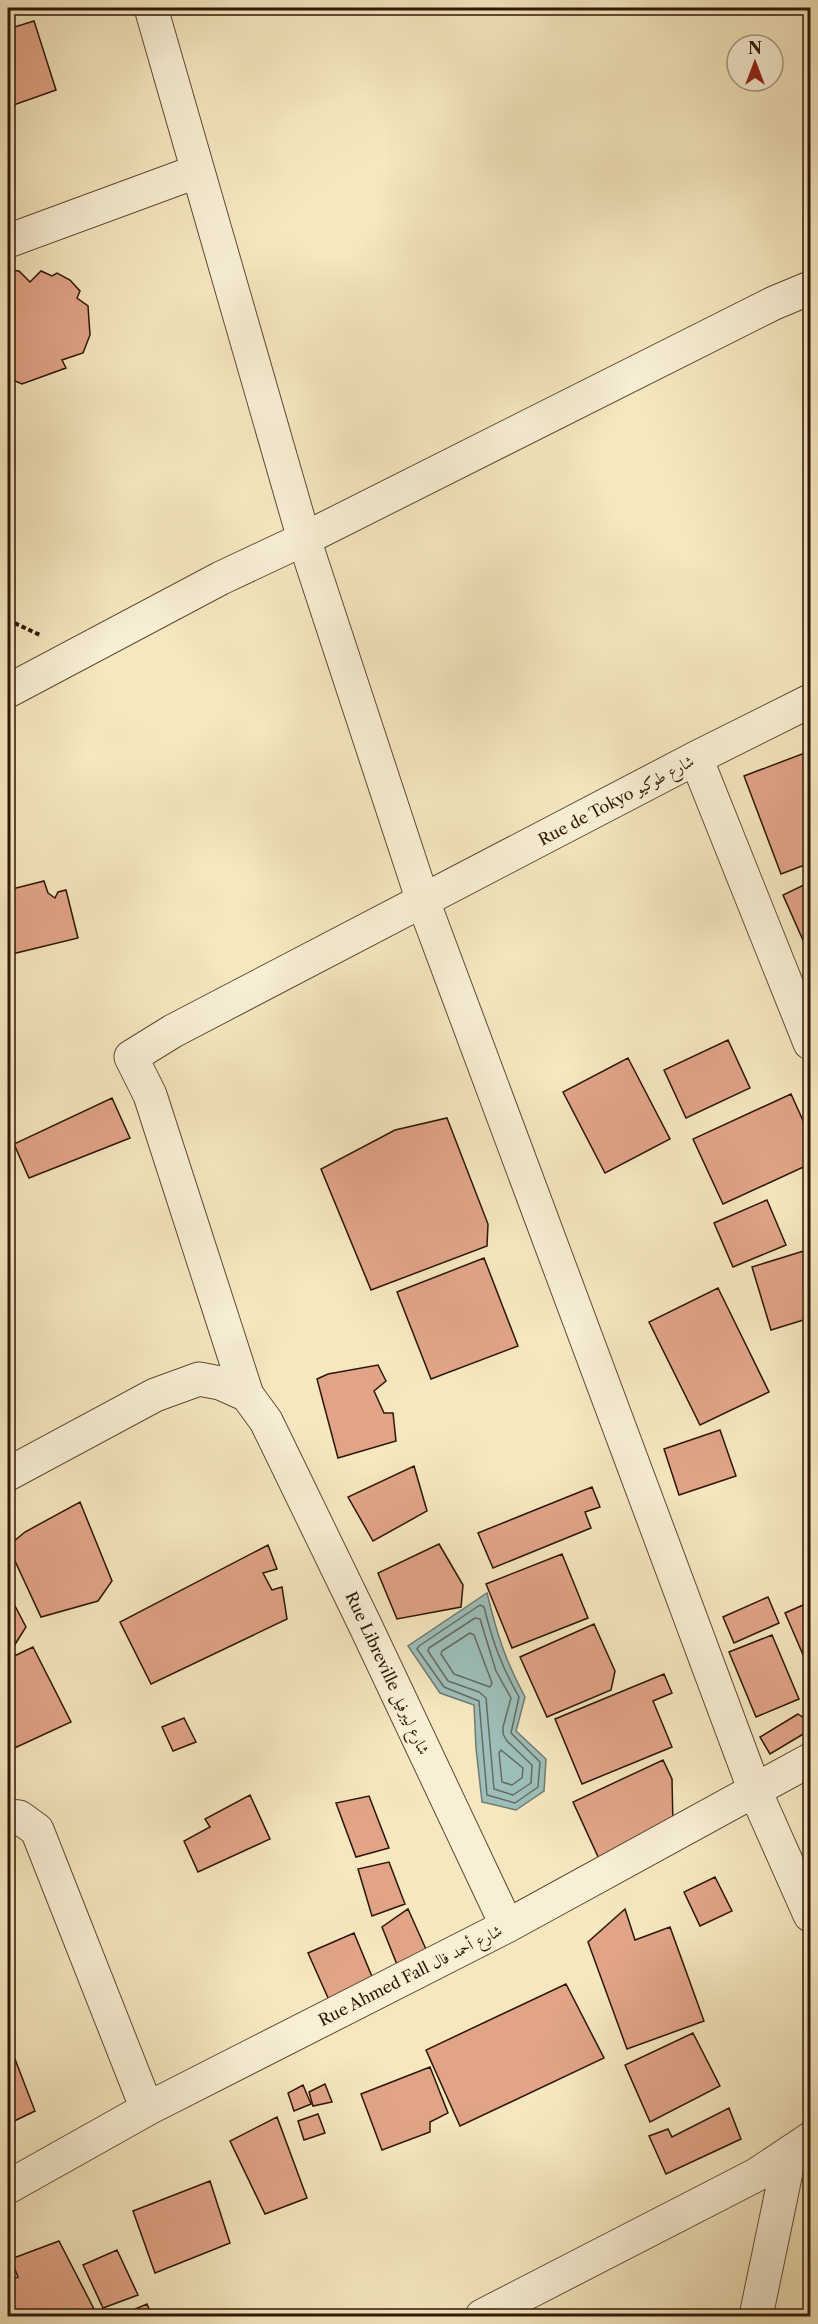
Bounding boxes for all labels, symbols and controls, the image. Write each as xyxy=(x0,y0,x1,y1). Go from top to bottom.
north arrow xyxy=(725,33,785,93)
text: N xyxy=(748,38,762,58)
street label: Rue de Tokyo شارع طوكيو xyxy=(535,750,699,853)
street label: Rue Libreville شارع ليبرفيل xyxy=(338,1588,435,1759)
street label: Rue Ahmed Fall شارع أحمد فال xyxy=(314,1919,507,2034)

